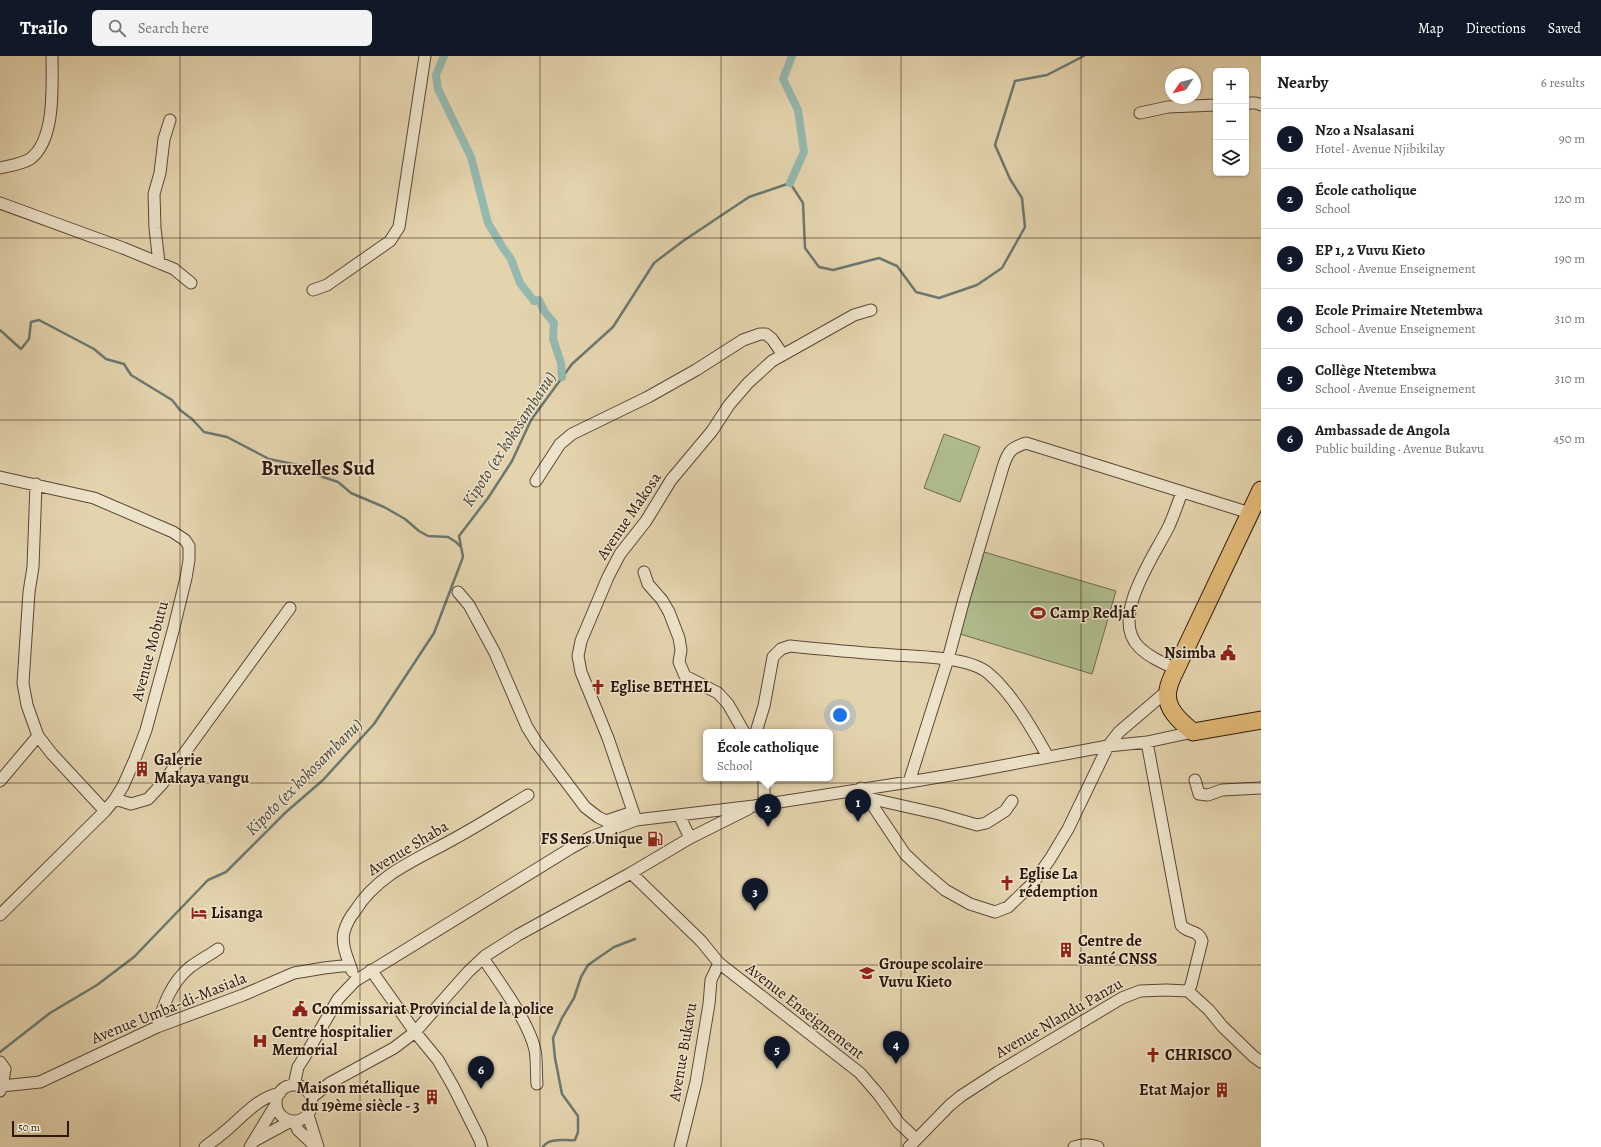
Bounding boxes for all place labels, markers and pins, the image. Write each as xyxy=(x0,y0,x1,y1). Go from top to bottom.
place label: Camp Redjaf xyxy=(1050,602,1138,624)
sports icon: Camp Redjaf xyxy=(1029,604,1047,622)
place label: Nsimba xyxy=(1164,642,1216,664)
public building icon: Nsimba xyxy=(1219,644,1237,662)
place label: Eglise BETHEL xyxy=(610,676,712,698)
church icon: Eglise BETHEL xyxy=(589,678,607,696)
place label: Galerie Makaya vangu xyxy=(154,749,249,789)
building icon: Galerie Makaya vangu xyxy=(133,760,151,778)
pin: 1 xyxy=(845,789,871,822)
pin: 2 xyxy=(755,794,781,827)
place label: FS Sens Unique xyxy=(541,828,643,850)
fuel station icon: FS Sens Unique xyxy=(646,830,664,848)
place label: Eglise La rédemption xyxy=(1019,863,1098,903)
church icon: Eglise La rédemption xyxy=(998,874,1016,892)
pin: 3 xyxy=(742,878,768,911)
place label: Lisanga xyxy=(211,902,263,924)
hotel icon: Lisanga xyxy=(190,904,208,922)
place label: Centre de Santé CNSS xyxy=(1078,930,1157,970)
building icon: Centre de Santé CNSS xyxy=(1057,941,1075,959)
place label: Groupe scolaire Vuvu Kieto xyxy=(878,953,983,993)
school or university icon: Groupe scolaire Vuvu Kieto xyxy=(858,964,876,982)
place label: Commissariat Provincial de la police xyxy=(312,998,554,1020)
public building icon: Commissariat Provincial de la police xyxy=(291,1000,309,1018)
place label: Centre hospitalier Memorial xyxy=(272,1021,393,1061)
pin: 4 xyxy=(883,1031,909,1064)
hospital icon: Centre hospitalier Memorial xyxy=(251,1032,269,1050)
pin: 5 xyxy=(764,1036,790,1069)
place label: CHRISCO xyxy=(1165,1044,1232,1066)
church icon: CHRISCO xyxy=(1144,1046,1162,1064)
pin: 6 xyxy=(468,1056,494,1089)
place label: Maison métallique du 19ème siècle - 3 xyxy=(296,1077,420,1117)
place label: Etat Major xyxy=(1139,1079,1210,1101)
building icon: Etat Major xyxy=(1213,1081,1231,1099)
building icon: Maison métallique du 19ème siècle - 3 xyxy=(423,1088,441,1106)

